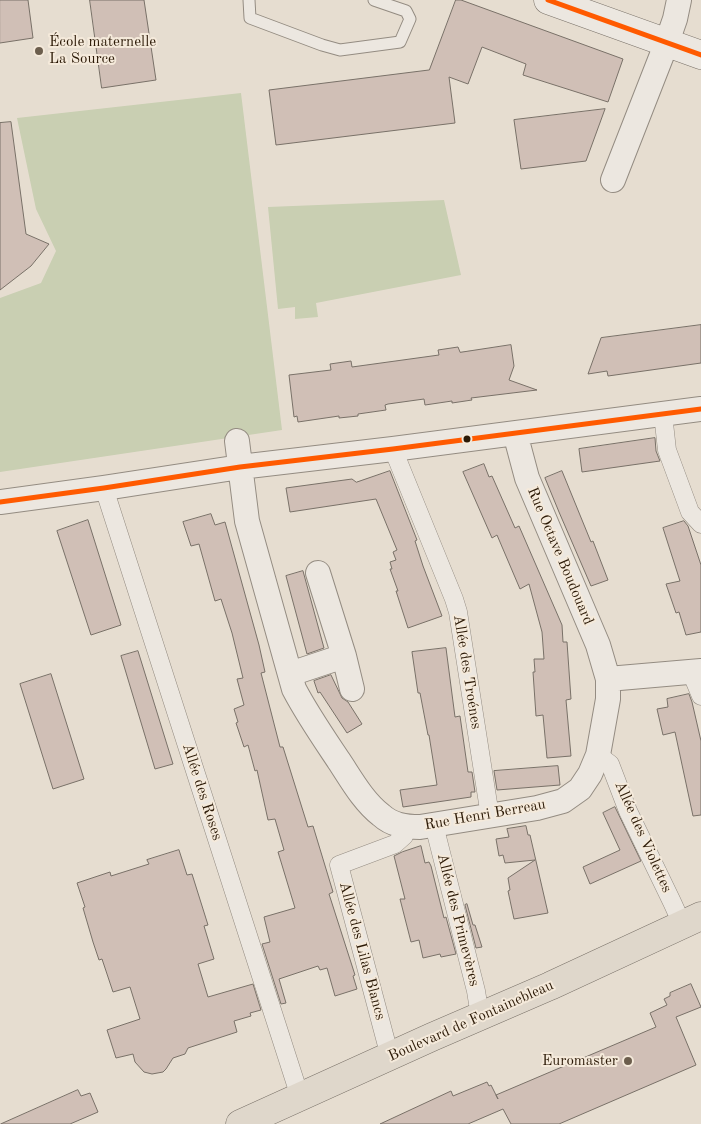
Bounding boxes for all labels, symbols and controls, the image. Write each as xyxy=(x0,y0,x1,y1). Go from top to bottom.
place label: École maternelle La Source xyxy=(49,33,156,68)
marker: École maternelle La Source xyxy=(33,45,45,57)
unlabelled marker xyxy=(462,434,472,444)
street label: Rue Octave Boudouard xyxy=(523,484,597,628)
street label: Allée des Troénes xyxy=(449,613,485,731)
street label: Allée des Roses xyxy=(178,741,226,843)
street label: Allée des Violettes xyxy=(610,778,676,896)
street label: Rue Henri Berreau xyxy=(423,795,547,835)
street label: Allée des Primevères xyxy=(433,852,483,988)
street label: Allée des Lilas Blancs xyxy=(335,880,389,1022)
street label: Boulevard de Fontainebleau xyxy=(386,976,556,1066)
place label: Euromaster xyxy=(542,1052,618,1070)
marker: Euromaster xyxy=(622,1055,634,1067)

